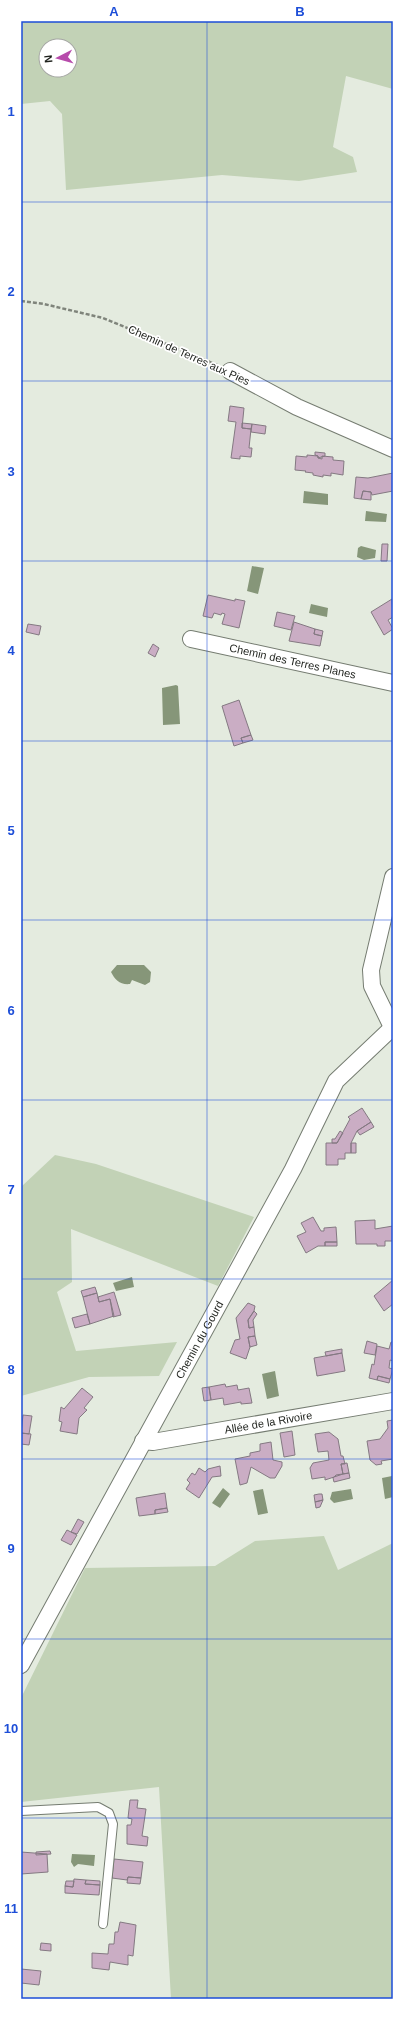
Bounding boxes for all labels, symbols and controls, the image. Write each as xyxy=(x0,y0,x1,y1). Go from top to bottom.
text: A xyxy=(109,4,119,19)
text: B xyxy=(295,4,305,19)
north arrow xyxy=(38,38,78,78)
text: N xyxy=(42,54,54,64)
text: 1 xyxy=(7,104,15,119)
text: 2 xyxy=(7,284,15,299)
street label: Chemin de Terres aux Pies xyxy=(126,323,252,387)
text: 3 xyxy=(7,464,15,479)
street label: Chemin des Terres Planes xyxy=(228,642,357,681)
text: 4 xyxy=(7,643,15,658)
text: 5 xyxy=(7,823,15,838)
text: 6 xyxy=(7,1003,15,1018)
text: 7 xyxy=(7,1182,15,1197)
street label: Chemin du Gourd xyxy=(173,1299,226,1381)
text: 8 xyxy=(7,1362,15,1377)
street label: Allée de la Rivoire xyxy=(224,1409,313,1436)
text: 9 xyxy=(7,1541,15,1556)
text: 10 xyxy=(4,1721,18,1736)
text: 11 xyxy=(4,1901,18,1916)

